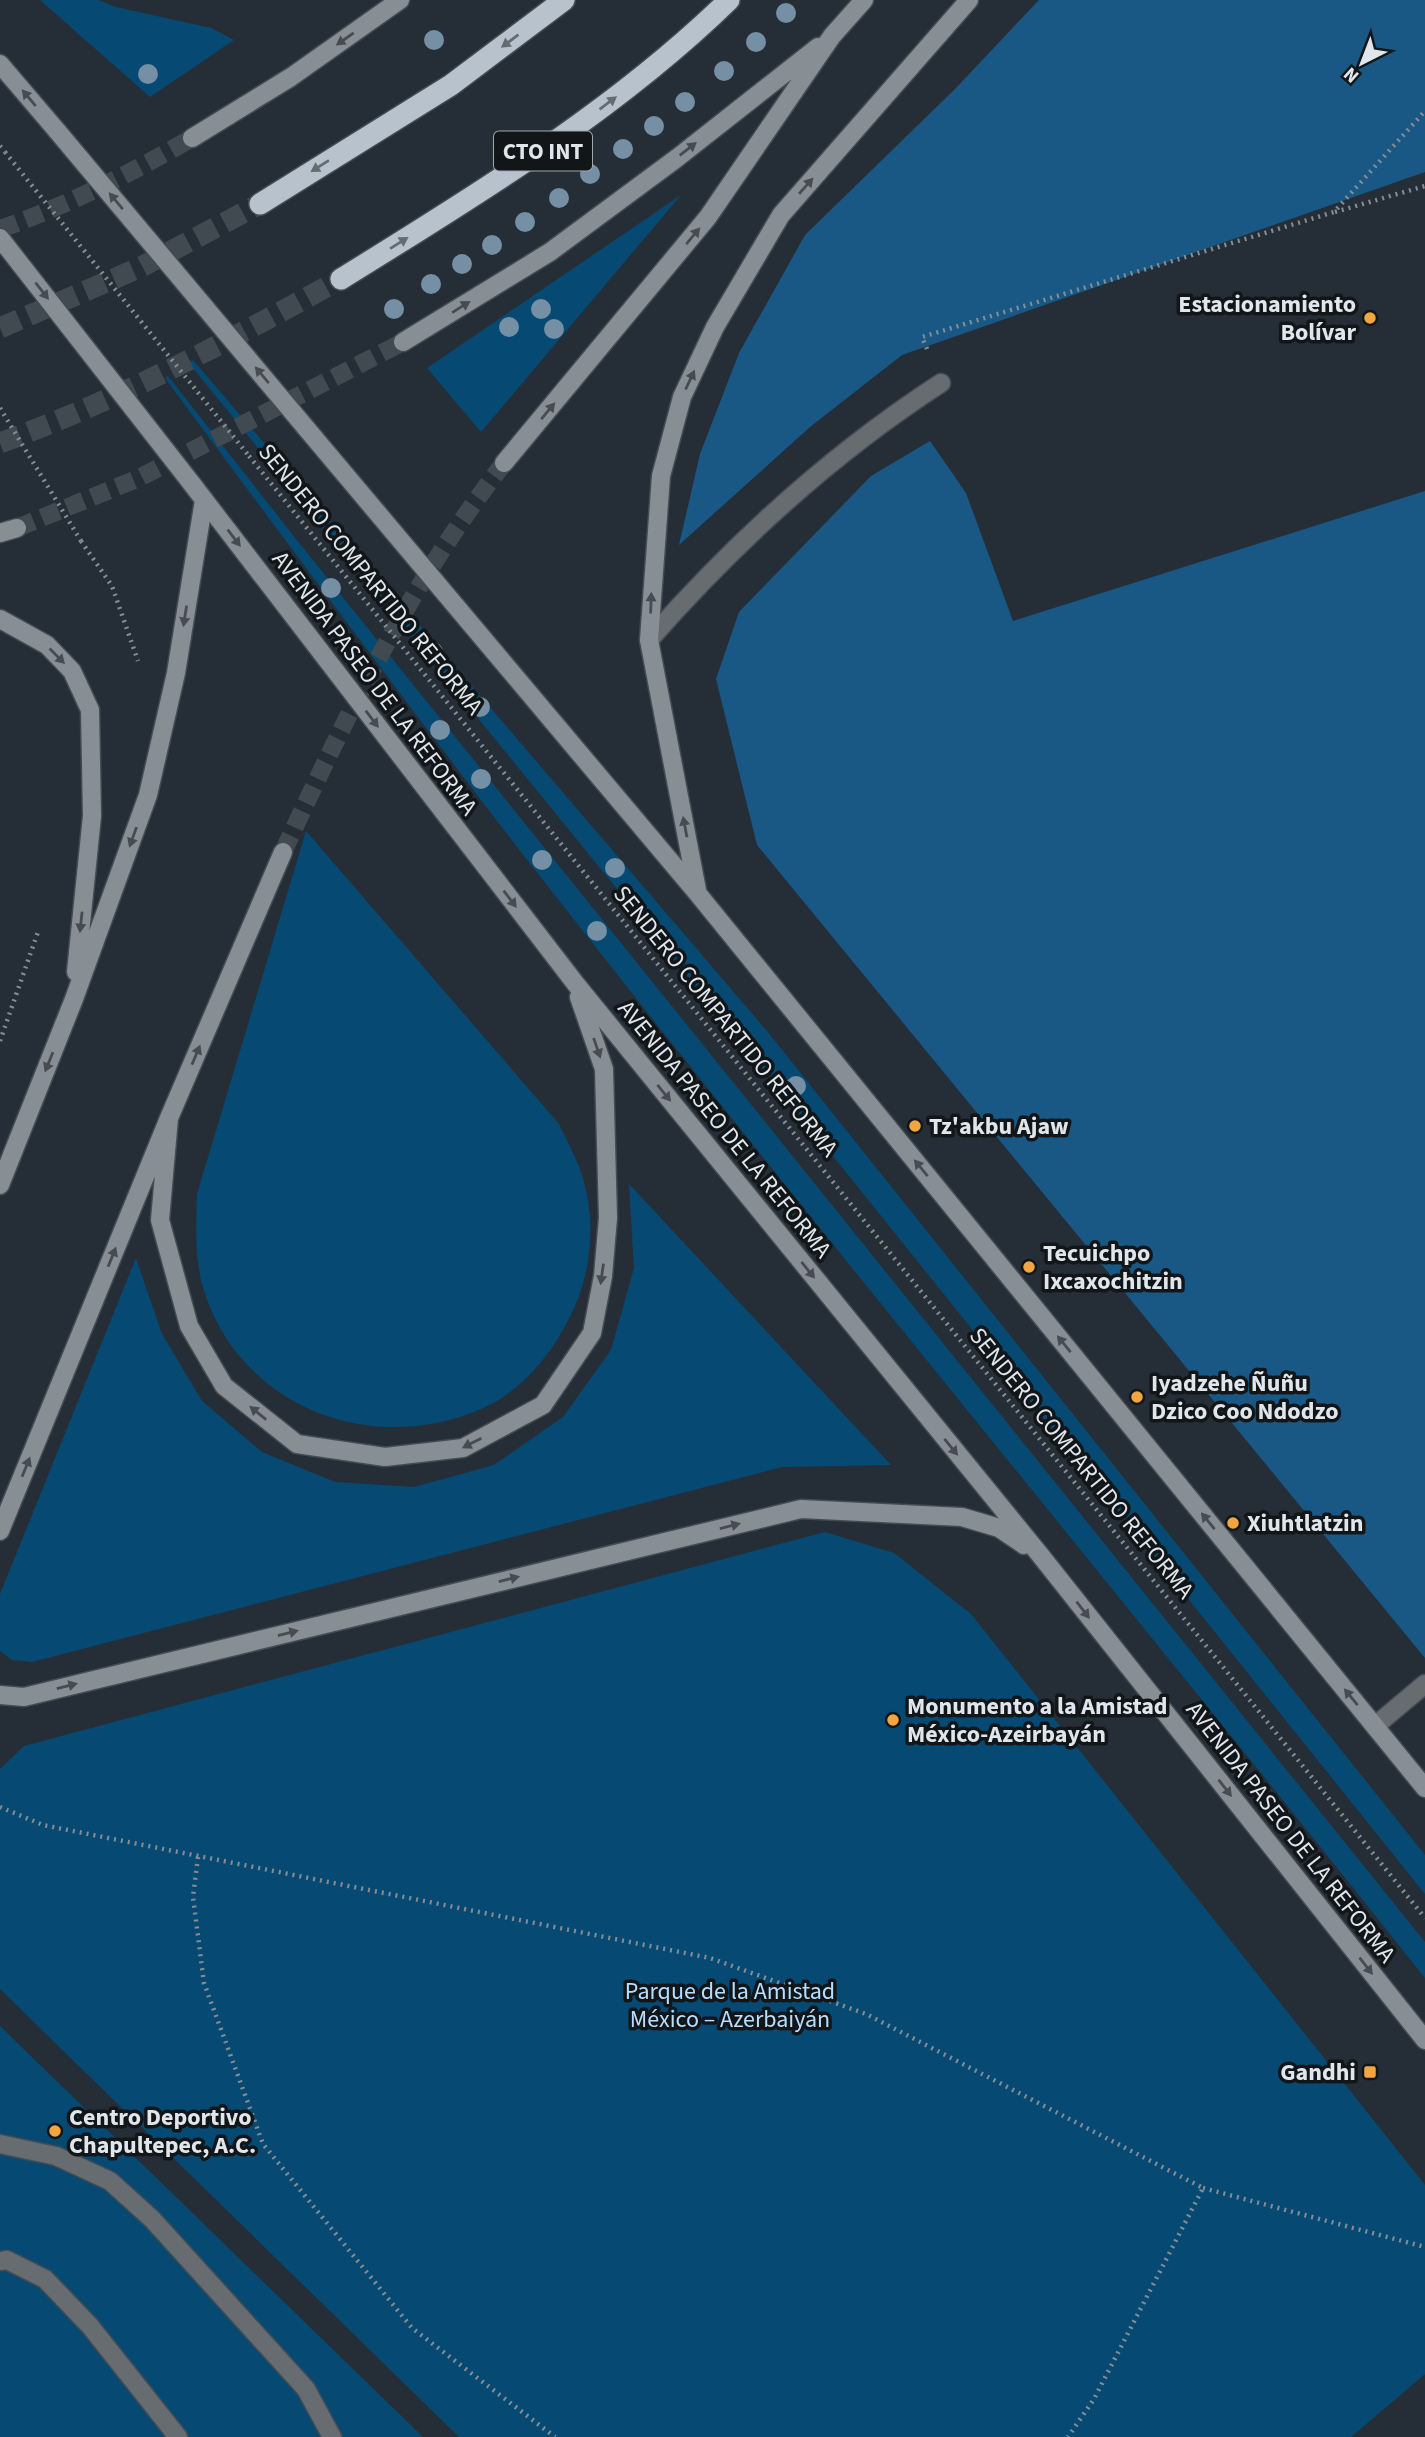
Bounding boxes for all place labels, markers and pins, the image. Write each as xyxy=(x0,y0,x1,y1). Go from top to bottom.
place label: Estacionamiento Bolívar xyxy=(1178,287,1356,350)
marker: Estacionamiento Bolívar xyxy=(1362,310,1378,326)
place label: Tz'akbu Ajaw xyxy=(929,1109,1069,1144)
marker: Tz'akbu Ajaw xyxy=(907,1118,923,1134)
place label: Tecuichpo Ixcaxochitzin xyxy=(1043,1236,1183,1299)
marker: Tecuichpo Ixcaxochitzin xyxy=(1021,1259,1037,1275)
place label: Iyadzehe Ñuñu Dzico Coo Ndodzo xyxy=(1151,1366,1339,1429)
marker: Iyadzehe Ñuñu Dzico Coo Ndodzo xyxy=(1129,1389,1145,1405)
place label: Xiuhtlatzin xyxy=(1247,1506,1363,1541)
marker: Xiuhtlatzin xyxy=(1225,1515,1241,1531)
place label: Monumento a la Amistad México-Azeirbayán xyxy=(907,1689,1168,1752)
marker: Monumento a la Amistad México-Azeirbayán xyxy=(885,1712,901,1728)
place label: Gandhi xyxy=(1280,2055,1356,2090)
marker: Gandhi xyxy=(1362,2064,1378,2080)
place label: Centro Deportivo Chapultepec, A.C. xyxy=(69,2100,256,2163)
marker: Centro Deportivo Chapultepec, A.C. xyxy=(47,2123,63,2139)

